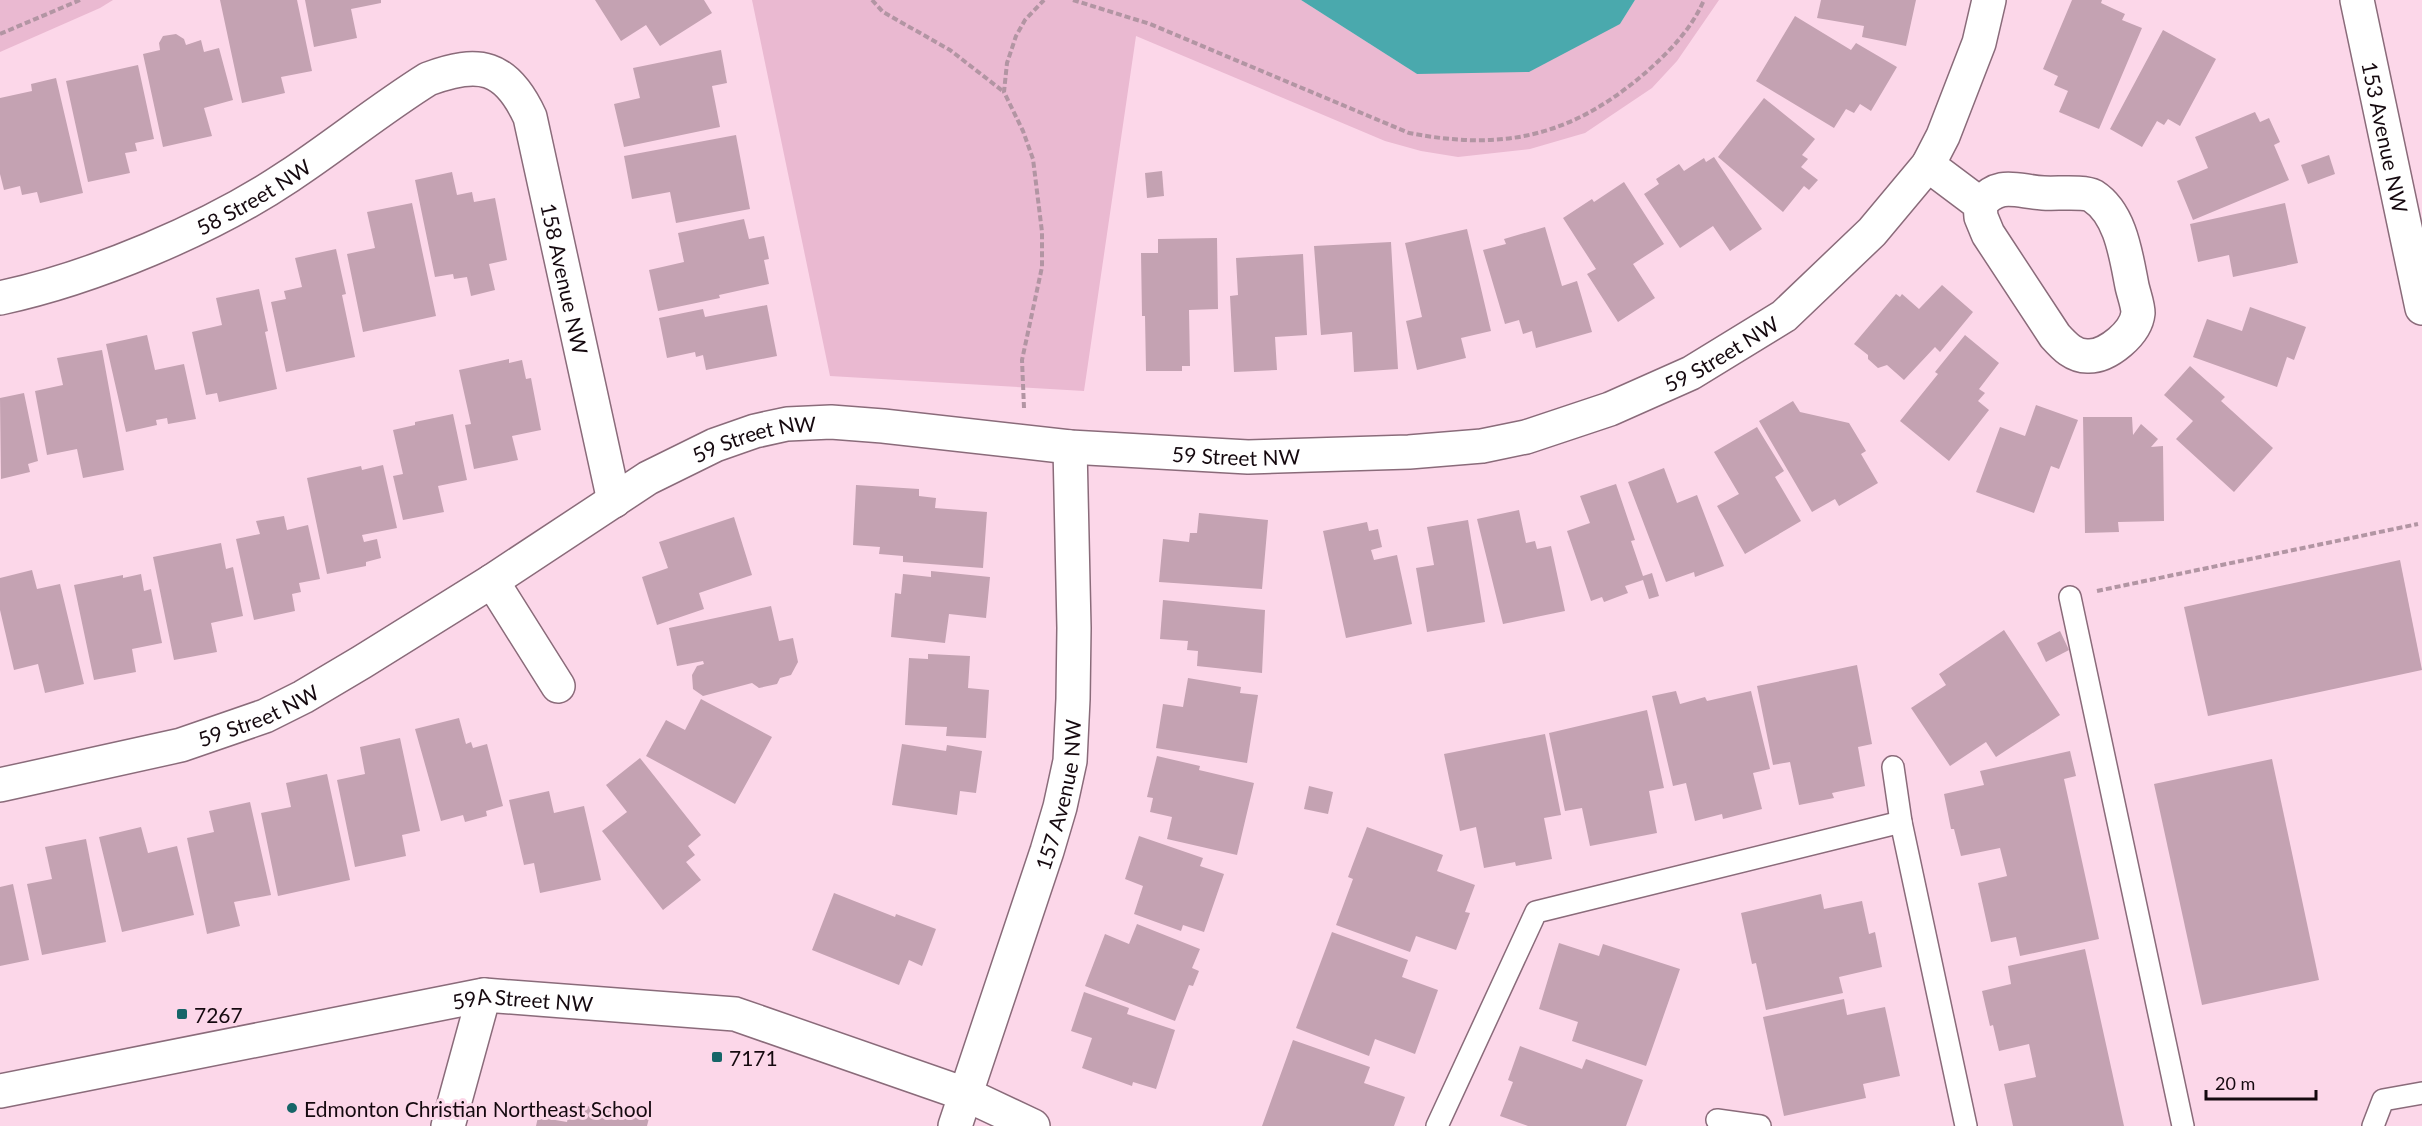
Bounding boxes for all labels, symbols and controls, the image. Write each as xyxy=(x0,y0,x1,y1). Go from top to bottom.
street label: 153 Avenue NW xyxy=(2358,59,2414,215)
street label: 58 Street NW xyxy=(192,153,315,239)
street label: 158 Avenue NW xyxy=(537,201,594,357)
street label: 59 Street NW xyxy=(1660,310,1783,396)
street label: 59 Street NW xyxy=(688,410,817,467)
street label: 59 Street NW xyxy=(1171,440,1301,470)
street label: 59 Street NW xyxy=(194,678,323,751)
street label: 157 Avenue NW xyxy=(1029,718,1085,873)
street label: 59A Street NW xyxy=(450,981,594,1016)
place label: 7267 xyxy=(194,1002,243,1027)
marker: 7267 xyxy=(175,1007,189,1021)
place label: 7171 xyxy=(729,1045,778,1070)
marker: 7171 xyxy=(710,1050,724,1064)
scale bar xyxy=(2206,1063,2316,1101)
text: 20 m xyxy=(2215,1072,2255,1094)
place label: Edmonton Christian Northeast School xyxy=(304,1096,653,1121)
marker: Edmonton Christian Northeast School xyxy=(285,1101,299,1115)

